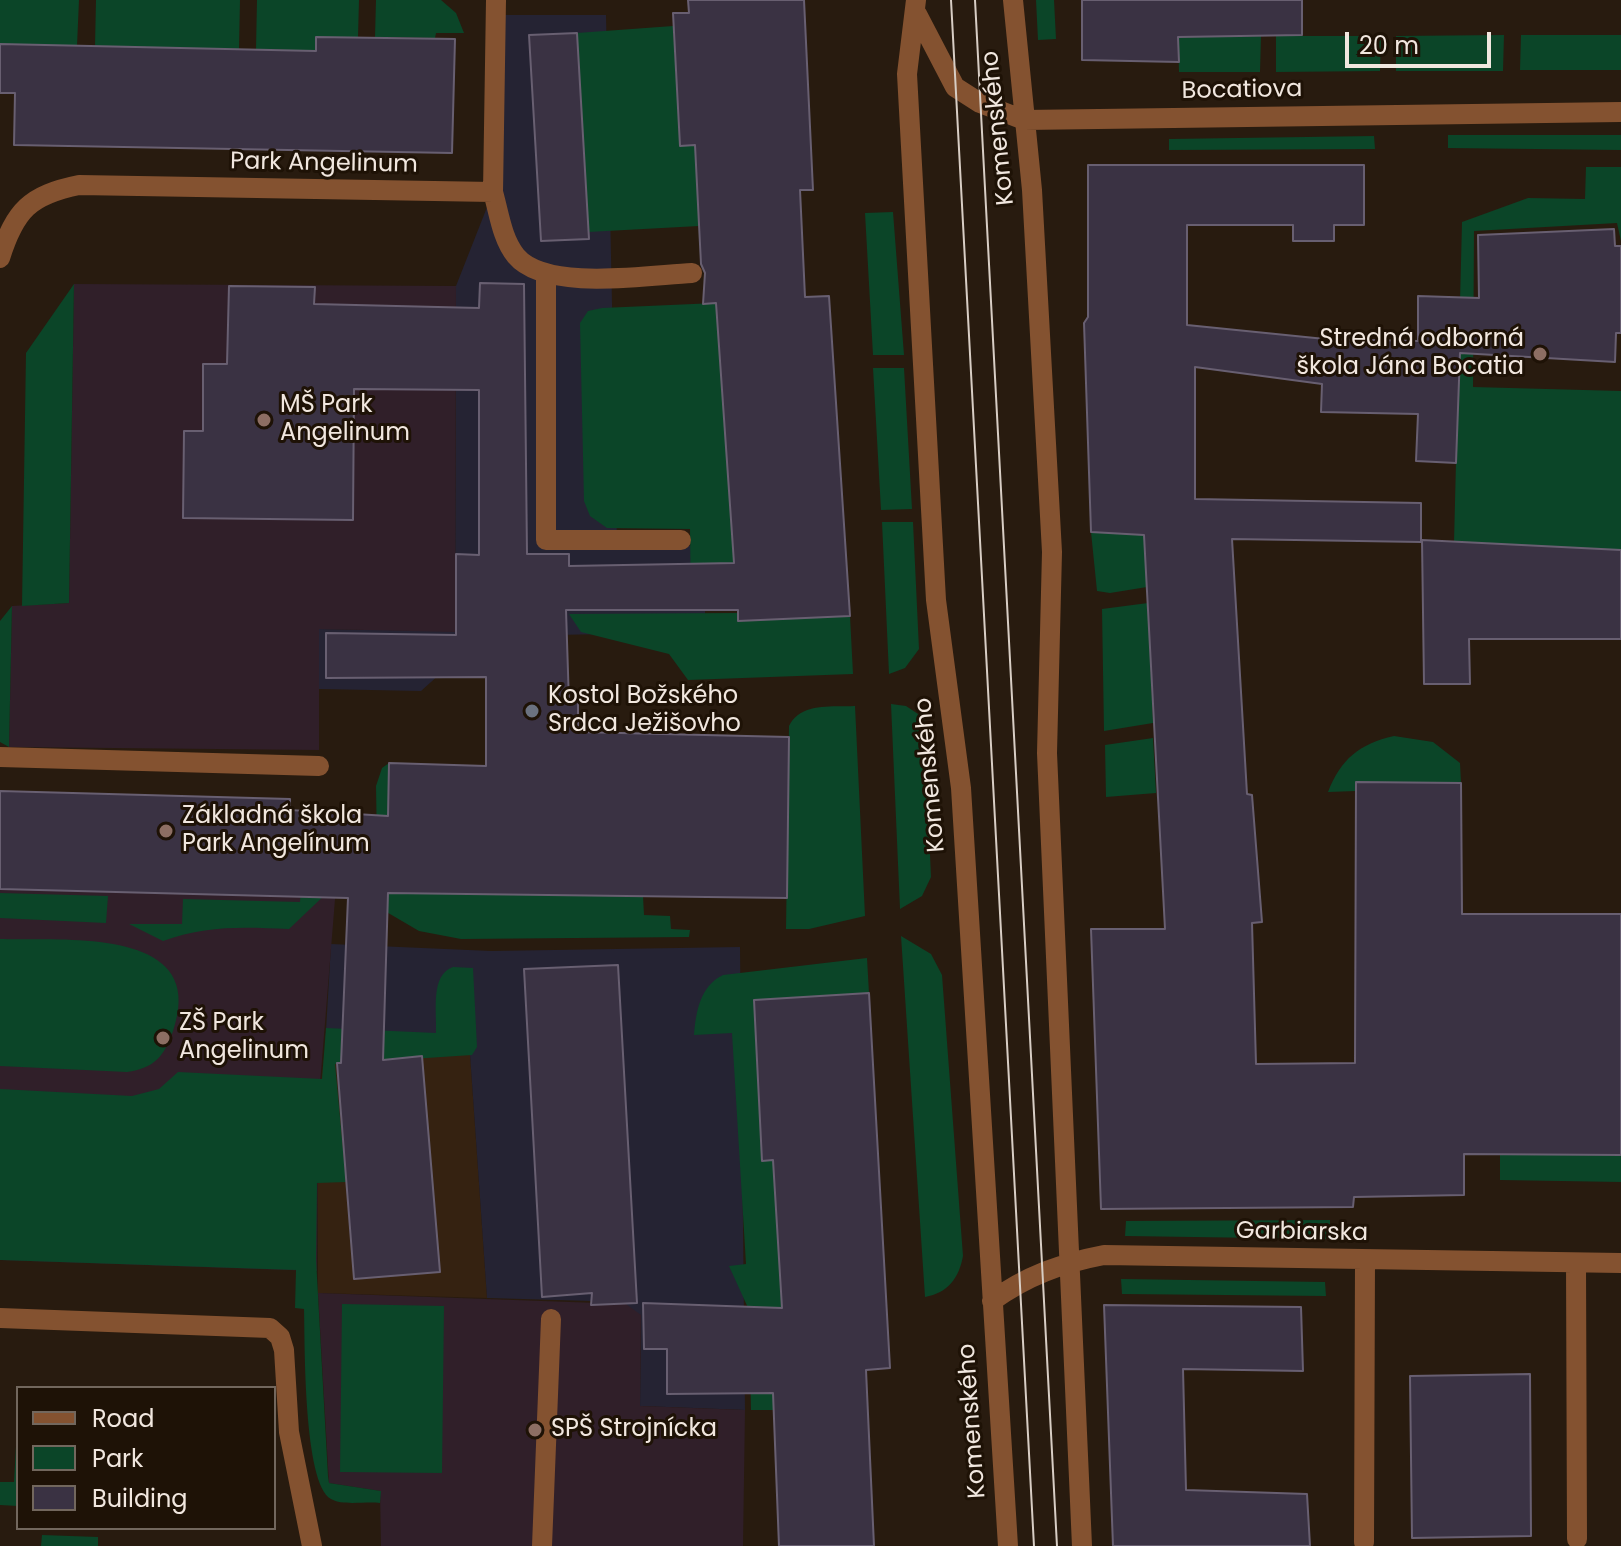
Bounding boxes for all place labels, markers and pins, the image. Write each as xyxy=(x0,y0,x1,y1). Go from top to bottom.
place label: Stredná odborná škola Jána Bocatia xyxy=(1297,326,1524,382)
marker: Stredná odborná škola Jána Bocatia xyxy=(1531,345,1549,363)
place label: MŠ Park Angelinum xyxy=(280,392,410,448)
marker: MŠ Park Angelinum xyxy=(255,411,273,429)
place label: Kostol Božského Srdca Ježišovho xyxy=(548,683,741,739)
marker: Kostol Božského Srdca Ježišovho xyxy=(523,702,541,720)
place label: Základná škola Park Angelínum xyxy=(182,803,370,859)
marker: Základná škola Park Angelínum xyxy=(157,822,175,840)
place label: ZŠ Park Angelinum xyxy=(179,1010,309,1066)
marker: ZŠ Park Angelinum xyxy=(154,1029,172,1047)
place label: SPŠ Strojnícka xyxy=(551,1416,717,1444)
marker: SPŠ Strojnícka xyxy=(526,1421,544,1439)

